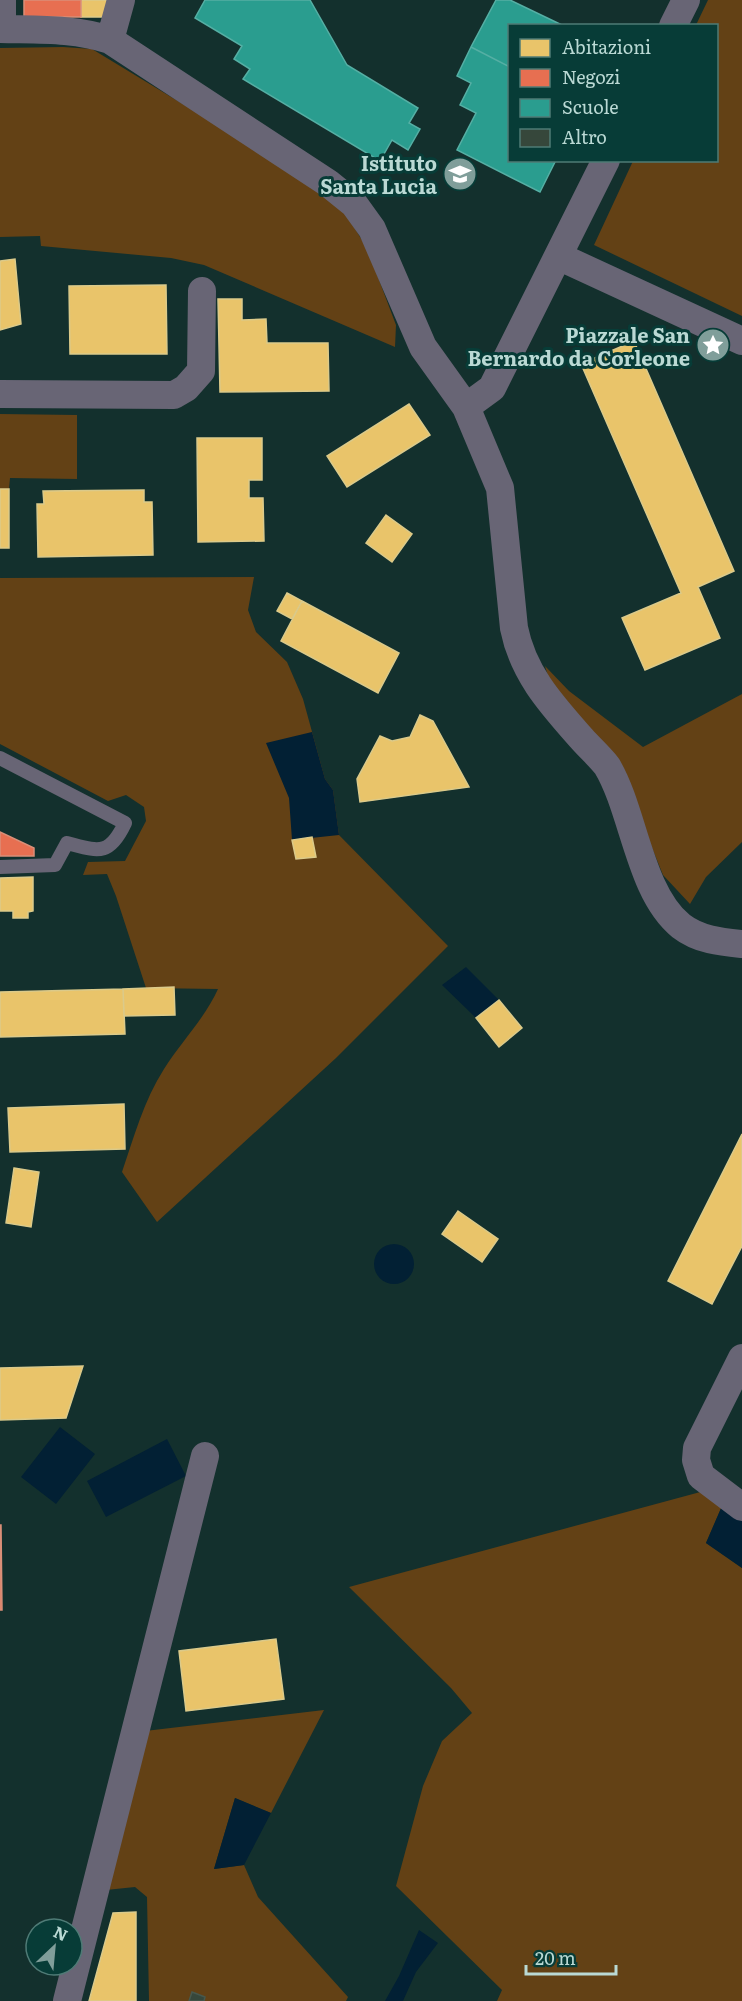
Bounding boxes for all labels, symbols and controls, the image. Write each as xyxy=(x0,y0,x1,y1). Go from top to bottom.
legend xyxy=(508,24,718,162)
text: Abitazioni xyxy=(562,33,651,60)
text: Negozi xyxy=(562,63,620,90)
text: Scuole xyxy=(562,93,619,120)
text: Altro xyxy=(562,123,607,150)
place label: Istituto Santa Lucia xyxy=(320,147,437,200)
school or university icon: Istituto Santa Lucia xyxy=(442,156,478,192)
place label: Piazzale San Bernardo da Corleone xyxy=(467,319,690,372)
place icon: Piazzale San Bernardo da Corleone xyxy=(695,327,731,363)
north arrow xyxy=(24,1917,84,1977)
text: N xyxy=(50,1919,72,1946)
scale bar xyxy=(526,1938,616,1976)
text: 20 m xyxy=(535,1944,576,1971)

